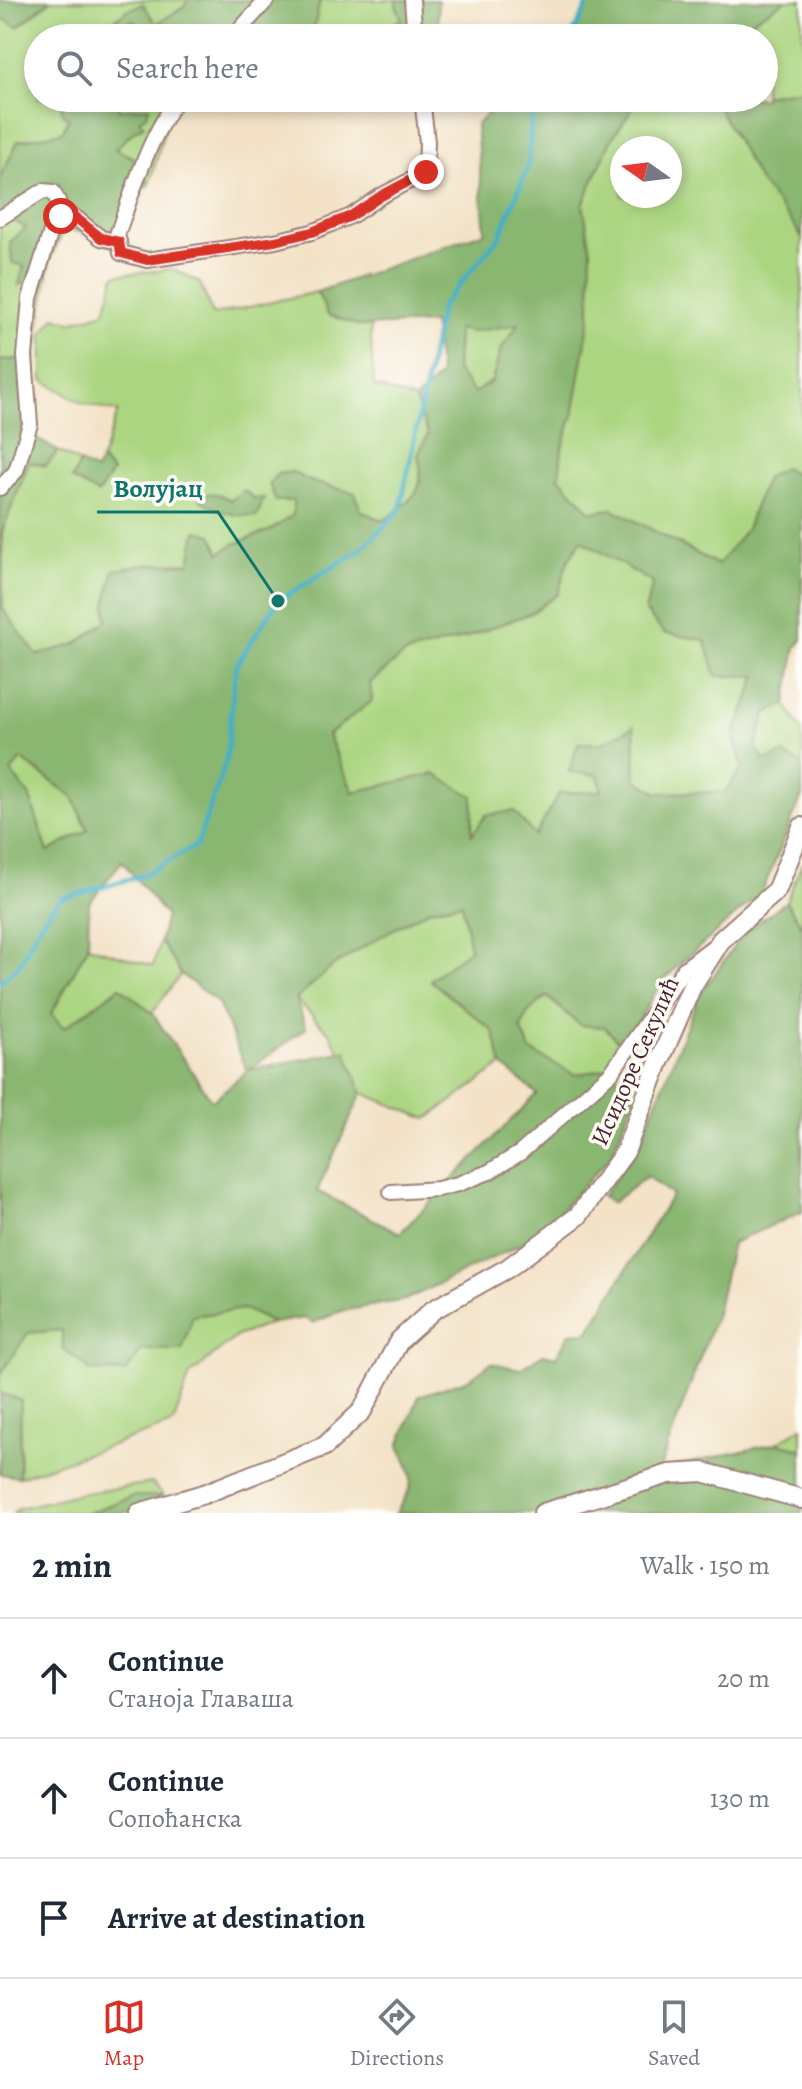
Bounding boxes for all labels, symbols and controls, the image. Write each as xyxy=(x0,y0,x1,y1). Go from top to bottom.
search box xyxy=(24,24,778,112)
icon: search xyxy=(52,46,96,90)
text: Search here xyxy=(116,48,259,88)
north arrow xyxy=(610,136,682,208)
route end xyxy=(408,154,444,190)
route start xyxy=(43,198,79,234)
callout: Волујац xyxy=(97,462,218,512)
text: Волујац xyxy=(113,471,203,506)
street label: Исидоре Секулић xyxy=(583,971,687,1151)
text: 2 min xyxy=(32,1542,112,1589)
text: Walk · 150 m xyxy=(640,1548,770,1583)
text: Continue xyxy=(108,1641,224,1681)
icon: ahead xyxy=(32,1656,76,1700)
text: 20 m xyxy=(717,1661,770,1696)
text: Станоја Главаша xyxy=(108,1681,294,1716)
text: Continue xyxy=(108,1761,224,1801)
icon: ahead xyxy=(32,1776,76,1820)
text: 130 m xyxy=(710,1781,770,1816)
text: Сопоћанска xyxy=(108,1801,242,1836)
icon: arrive xyxy=(32,1896,76,1940)
text: Arrive at destination xyxy=(108,1898,365,1938)
tab: Map xyxy=(102,1995,146,2073)
tab: Directions xyxy=(350,1995,444,2073)
tab: Saved xyxy=(648,1995,700,2073)

